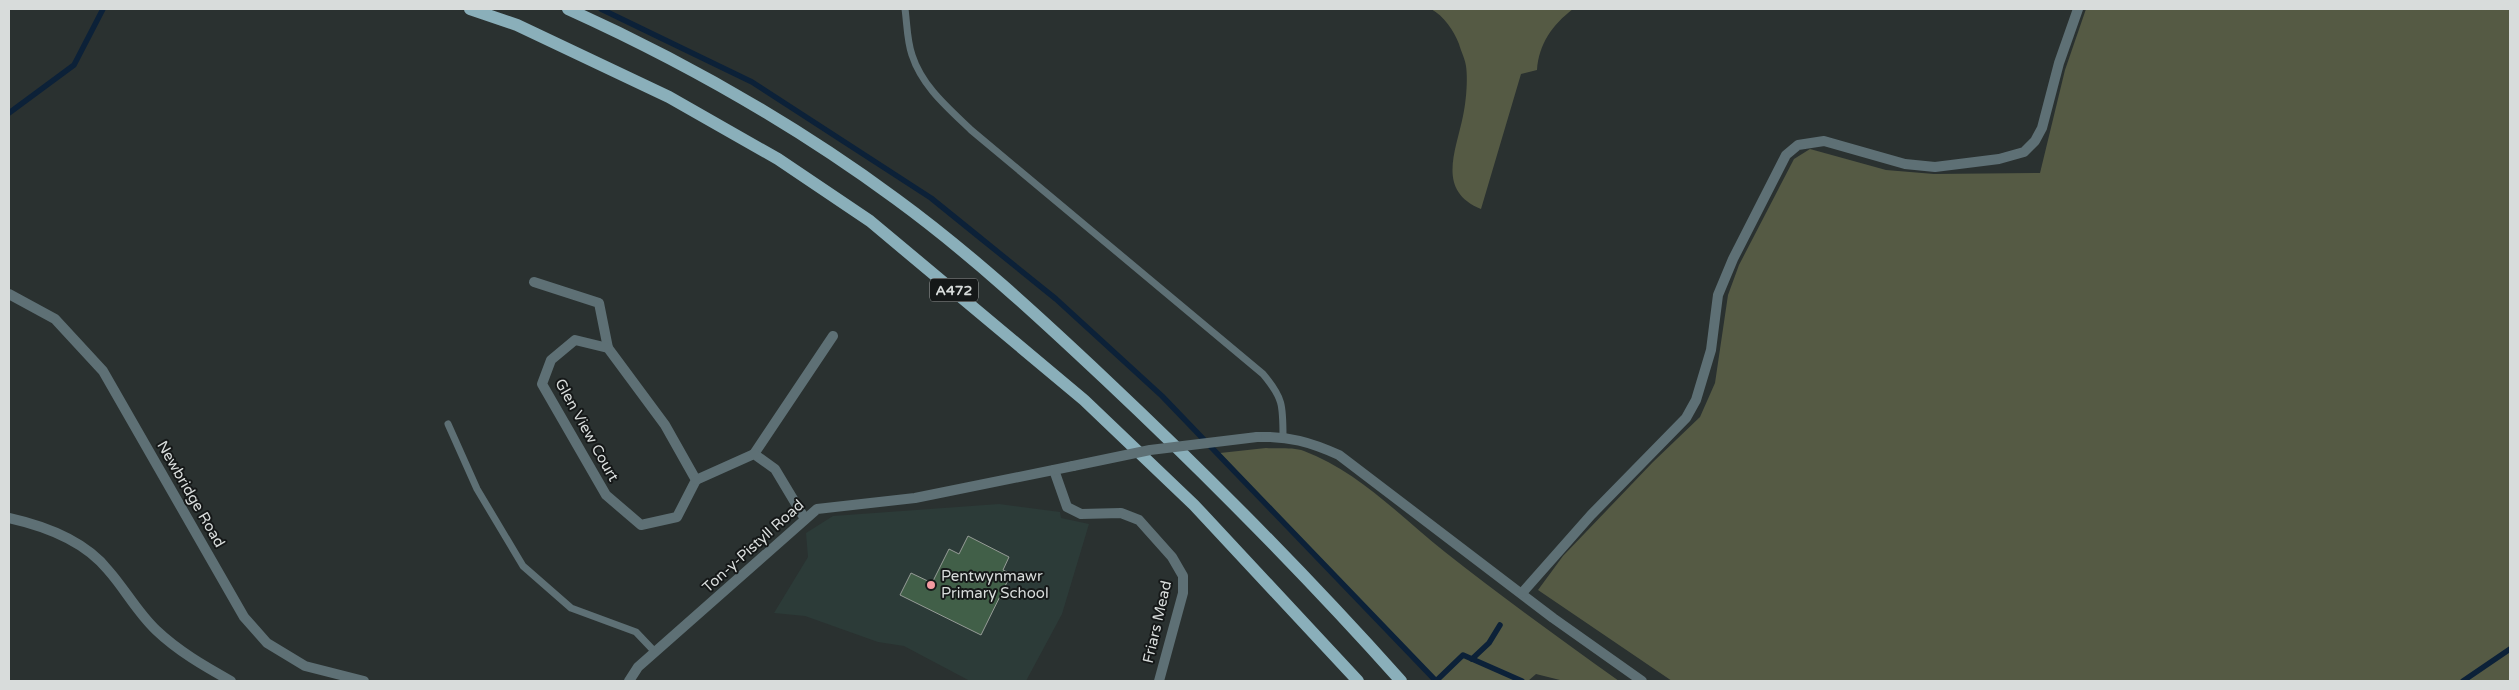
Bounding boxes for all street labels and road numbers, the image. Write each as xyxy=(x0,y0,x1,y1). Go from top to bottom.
road number: A472 xyxy=(930,278,978,302)
street label: Glen View Court xyxy=(551,375,623,485)
street label: Newbridge Road xyxy=(153,437,229,551)
street label: Ton-y-Pistyll Road xyxy=(699,496,807,596)
street label: Friars Mead xyxy=(1139,579,1175,665)

